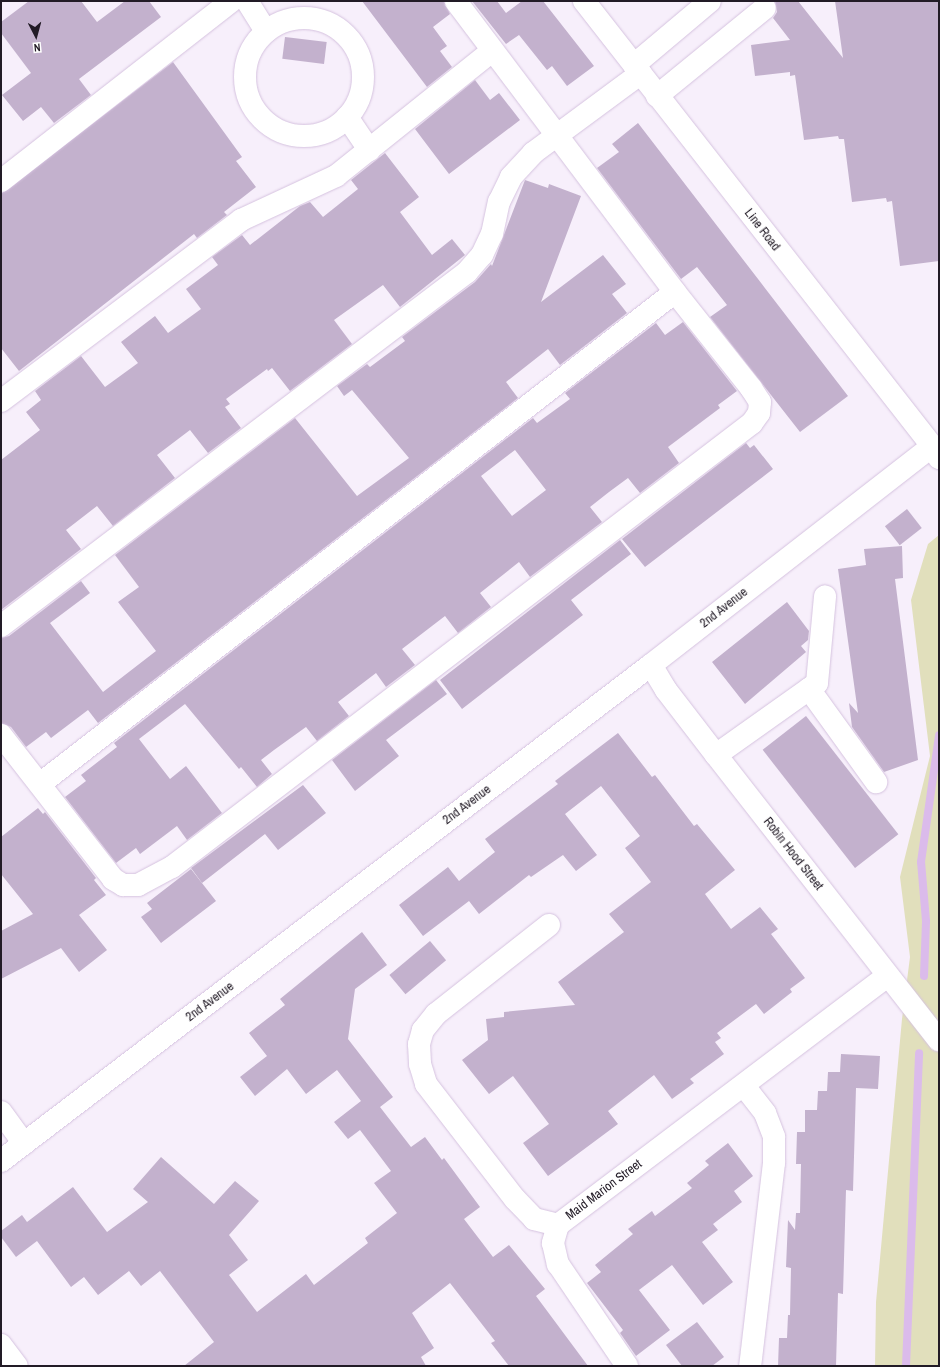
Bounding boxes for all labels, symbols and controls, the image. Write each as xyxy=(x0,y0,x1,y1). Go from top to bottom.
north arrow xyxy=(16,16,56,56)
text: N xyxy=(33,41,41,55)
street label: Line Road xyxy=(741,206,783,254)
street label: 2nd Avenue xyxy=(697,584,751,632)
street label: 2nd Avenue xyxy=(440,782,494,828)
street label: Robin Hood Street xyxy=(760,814,826,894)
street label: 2nd Avenue xyxy=(183,979,237,1025)
street label: Maid Marion Street xyxy=(563,1156,645,1224)

